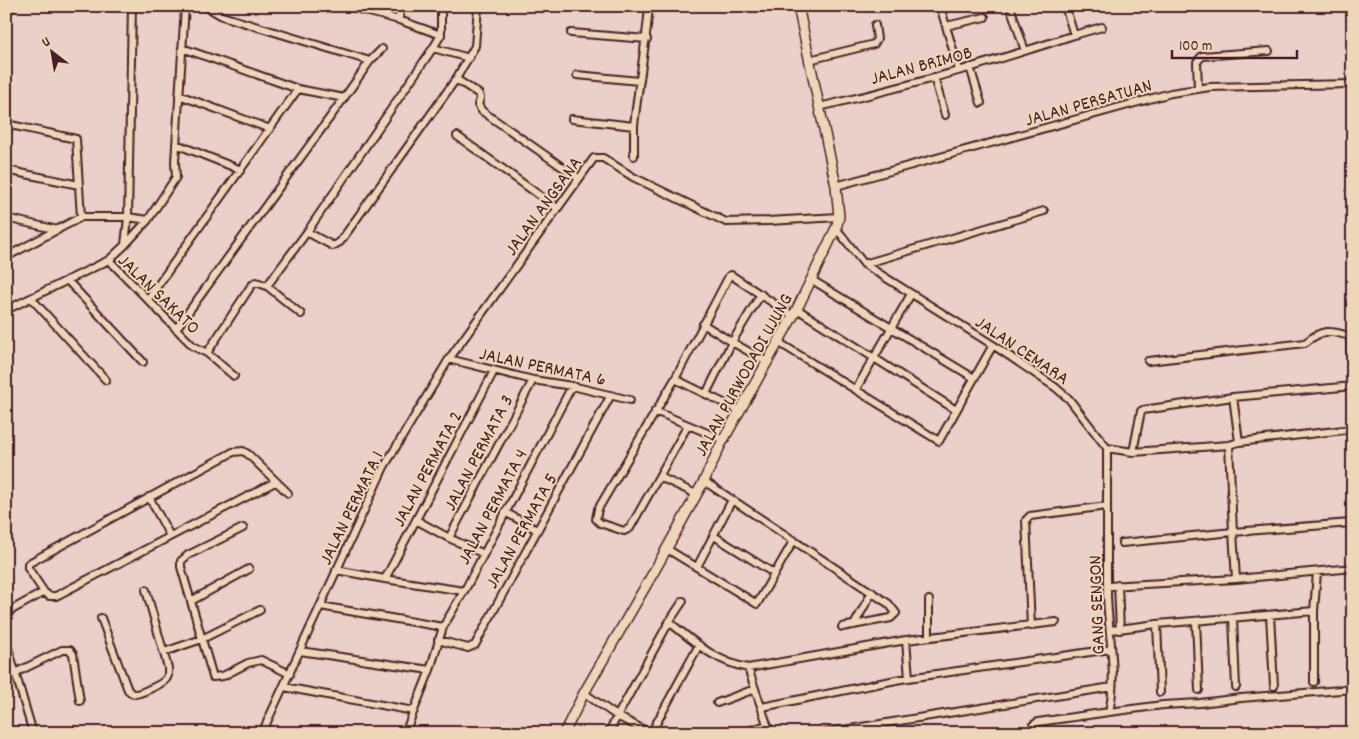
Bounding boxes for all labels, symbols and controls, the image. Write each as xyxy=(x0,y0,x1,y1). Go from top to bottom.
north arrow xyxy=(28,28,78,78)
scale bar xyxy=(1172,28,1296,60)
text: U xyxy=(38,32,55,53)
text: 100 m xyxy=(1179,36,1212,58)
street label: JALAN BRIMOB xyxy=(868,41,976,94)
street label: JALAN PERSATUAN xyxy=(1022,73,1156,135)
street label: JALAN ANGSANA xyxy=(500,152,590,262)
street label: JALAN SAKATO xyxy=(110,249,205,342)
street label: JALAN PURWODADI UJUNG xyxy=(689,289,801,462)
street label: JALAN CEMARA xyxy=(969,310,1073,393)
street label: JALAN PERMATA 6 xyxy=(476,342,608,395)
street label: JALAN PERMATA 3 xyxy=(438,391,522,516)
street label: JALAN PERMATA 2 xyxy=(387,407,471,532)
street label: JALAN PERMATA 4 xyxy=(452,445,536,570)
street label: JALAN PERMATA 1 xyxy=(314,447,392,570)
street label: JALAN PERMATA 5 xyxy=(480,469,566,594)
street label: GANG SENGON xyxy=(1083,555,1114,655)

